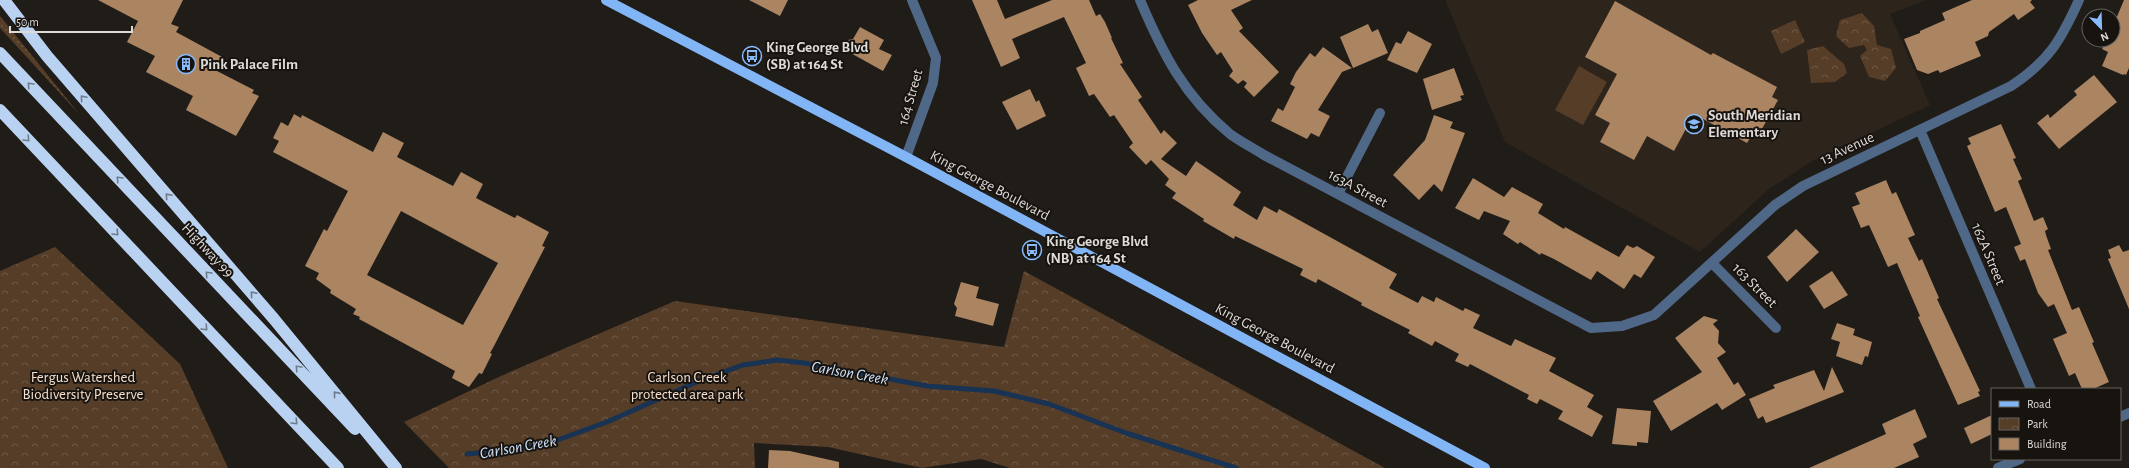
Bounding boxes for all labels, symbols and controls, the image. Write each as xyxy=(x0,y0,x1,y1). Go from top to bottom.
scale bar xyxy=(10,8,132,34)
north arrow xyxy=(2081,8,2121,48)
text: 50 m xyxy=(16,16,39,28)
text: N xyxy=(2099,30,2110,43)
place label: King George Blvd (SB) at 164 St xyxy=(766,40,869,72)
bus stop icon: King George Blvd (SB) at 164 St xyxy=(741,45,763,67)
building icon: Pink Palace Film xyxy=(175,53,197,75)
place label: Pink Palace Film xyxy=(200,57,298,72)
street label: 164 Street xyxy=(895,67,926,127)
one-way arrow xyxy=(27,82,35,90)
one-way arrow xyxy=(81,95,88,102)
place label: South Meridian Elementary xyxy=(1708,108,1801,140)
school or university icon: South Meridian Elementary xyxy=(1683,113,1705,135)
street label: 13 Avenue xyxy=(1818,129,1877,167)
one-way arrow xyxy=(22,134,30,142)
street label: King George Boulevard xyxy=(928,148,1052,223)
street label: 163A Street xyxy=(1326,167,1390,210)
one-way arrow xyxy=(116,176,124,184)
one-way arrow xyxy=(166,193,173,201)
street label: Highway 99 xyxy=(179,220,236,280)
street label: 162A Street xyxy=(1969,221,2008,287)
one-way arrow xyxy=(111,228,119,236)
place label: King George Blvd (NB) at 164 St xyxy=(1046,234,1149,266)
bus stop icon: King George Blvd (NB) at 164 St xyxy=(1021,239,1043,261)
street label: 163 Street xyxy=(1729,260,1780,311)
one-way arrow xyxy=(206,271,213,279)
one-way arrow xyxy=(251,292,258,299)
street label: King George Boulevard xyxy=(1213,301,1337,376)
one-way arrow xyxy=(201,323,208,331)
water label: Carlson Creek xyxy=(810,358,889,388)
one-way arrow xyxy=(295,365,302,373)
park label: Fergus Watershed Biodiversity Preserve xyxy=(22,370,144,402)
park label: Carlson Creek protected area park xyxy=(631,370,744,402)
legend xyxy=(1991,388,2121,460)
one-way arrow xyxy=(334,392,341,399)
text: Road xyxy=(2027,398,2051,410)
one-way arrow xyxy=(290,417,298,425)
text: Park xyxy=(2027,418,2048,430)
water label: Carlson Creek xyxy=(479,432,558,462)
text: Building xyxy=(2027,438,2067,450)

